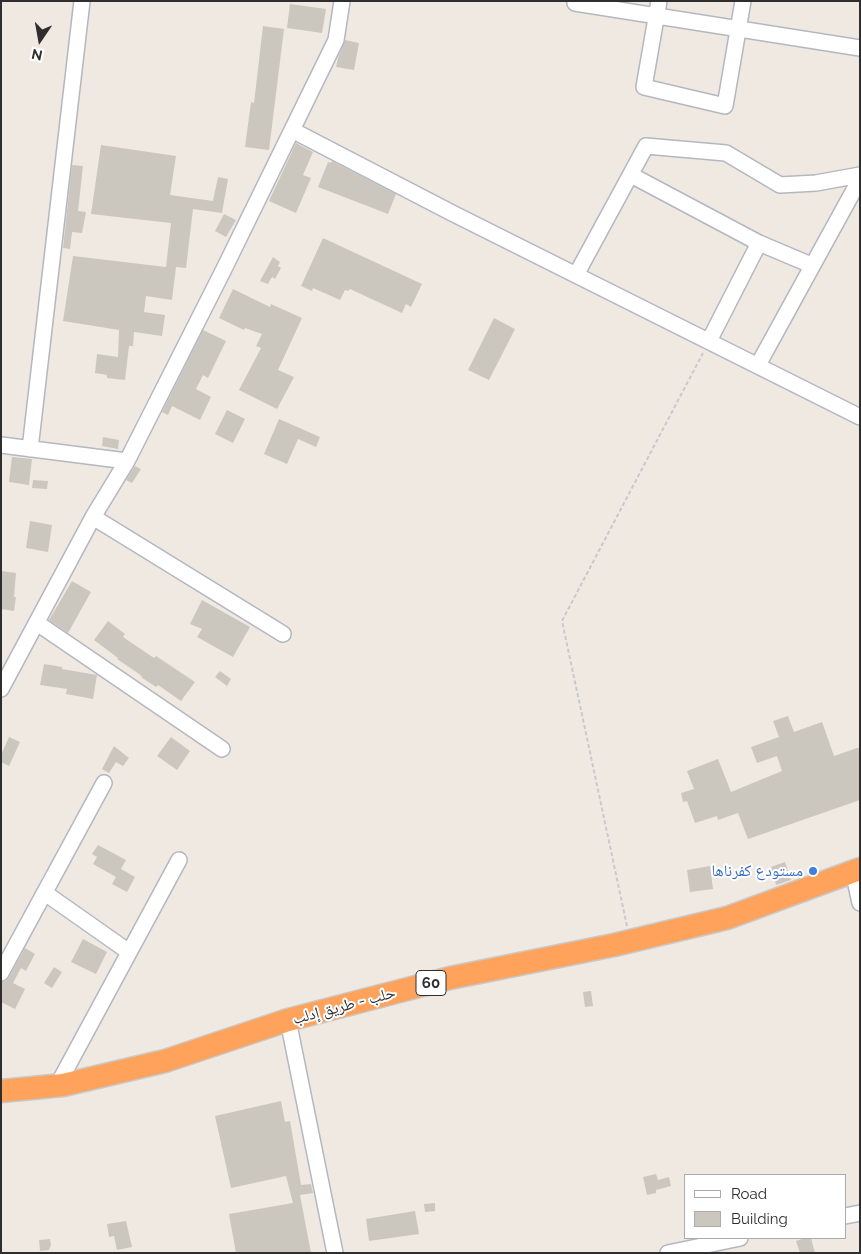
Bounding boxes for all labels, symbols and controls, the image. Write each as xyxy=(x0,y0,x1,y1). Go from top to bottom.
north arrow xyxy=(15,15,65,65)
text: N xyxy=(30,46,44,64)
place label: مستودع كفرناها xyxy=(712,861,803,881)
marker: مستودع كفرناها xyxy=(807,865,819,877)
road number: 60 xyxy=(416,970,446,996)
street label: حلب - طريق إدلب xyxy=(290,983,398,1029)
legend xyxy=(684,1174,846,1239)
text: Road xyxy=(731,1185,767,1203)
text: Building xyxy=(731,1210,788,1228)

